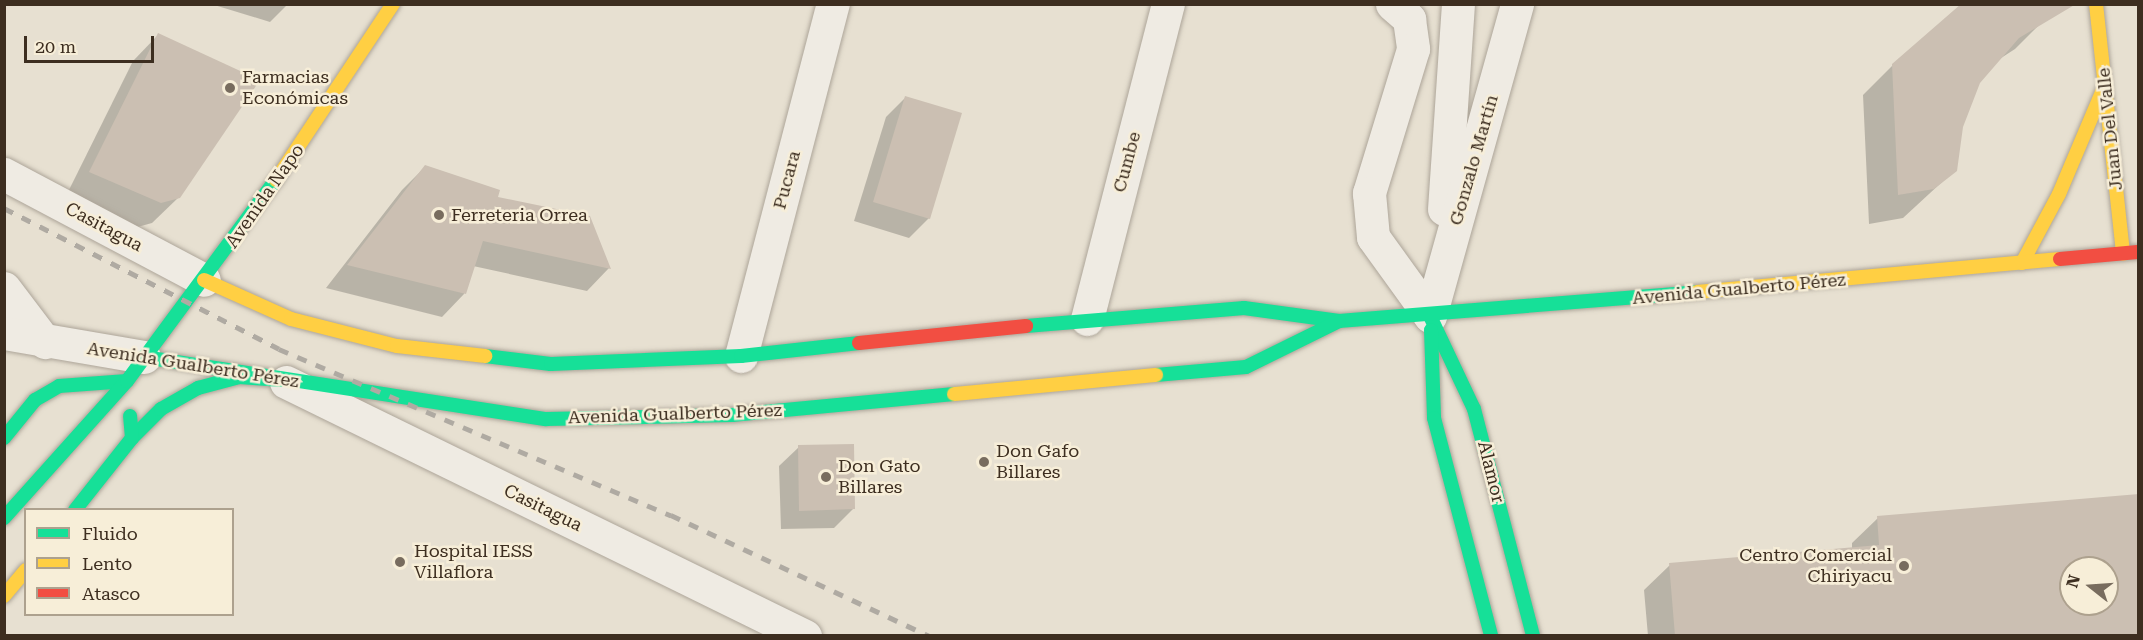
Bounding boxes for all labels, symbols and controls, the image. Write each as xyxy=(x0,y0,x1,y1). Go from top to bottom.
scale bar xyxy=(27,24,158,62)
text: 20 m xyxy=(35,36,76,57)
place label: Farmacias Económicas xyxy=(242,67,348,110)
street label: Juan Del Valle xyxy=(2093,67,2127,191)
marker: Farmacias Económicas xyxy=(223,81,237,95)
street label: Gonzalo Martín xyxy=(1445,92,1503,228)
street label: Cumbe xyxy=(1109,129,1145,195)
street label: Avenida Napo xyxy=(221,140,309,252)
street label: Pucara xyxy=(769,148,805,212)
street label: Casitagua xyxy=(62,198,146,256)
place label: Ferreteria Orrea xyxy=(451,204,588,226)
marker: Ferreteria Orrea xyxy=(432,208,446,222)
street label: Avenida Gualberto Pérez xyxy=(1631,269,1847,309)
street label: Avenida Gualberto Pérez xyxy=(86,338,300,392)
street label: Avenida Gualberto Pérez xyxy=(568,399,782,429)
street label: Alamor xyxy=(1473,439,1509,505)
place label: Don Gafo Billares xyxy=(996,441,1079,484)
marker: Don Gafo Billares xyxy=(977,455,991,469)
place label: Don Gato Billares xyxy=(838,456,921,498)
marker: Don Gato Billares xyxy=(819,470,833,484)
street label: Casitagua xyxy=(500,480,586,536)
legend xyxy=(24,508,234,616)
text: Fluido xyxy=(82,523,138,544)
place label: Hospital IESS Villaflora xyxy=(414,541,533,584)
place label: Centro Comercial Chiriyacu xyxy=(1739,545,1892,588)
text: Lento xyxy=(82,553,132,574)
marker: Hospital IESS Villaflora xyxy=(391,553,409,571)
north arrow xyxy=(2059,556,2119,616)
marker: Centro Comercial Chiriyacu xyxy=(1897,559,1911,573)
text: N xyxy=(2062,573,2084,590)
text: Atasco xyxy=(82,583,140,604)

